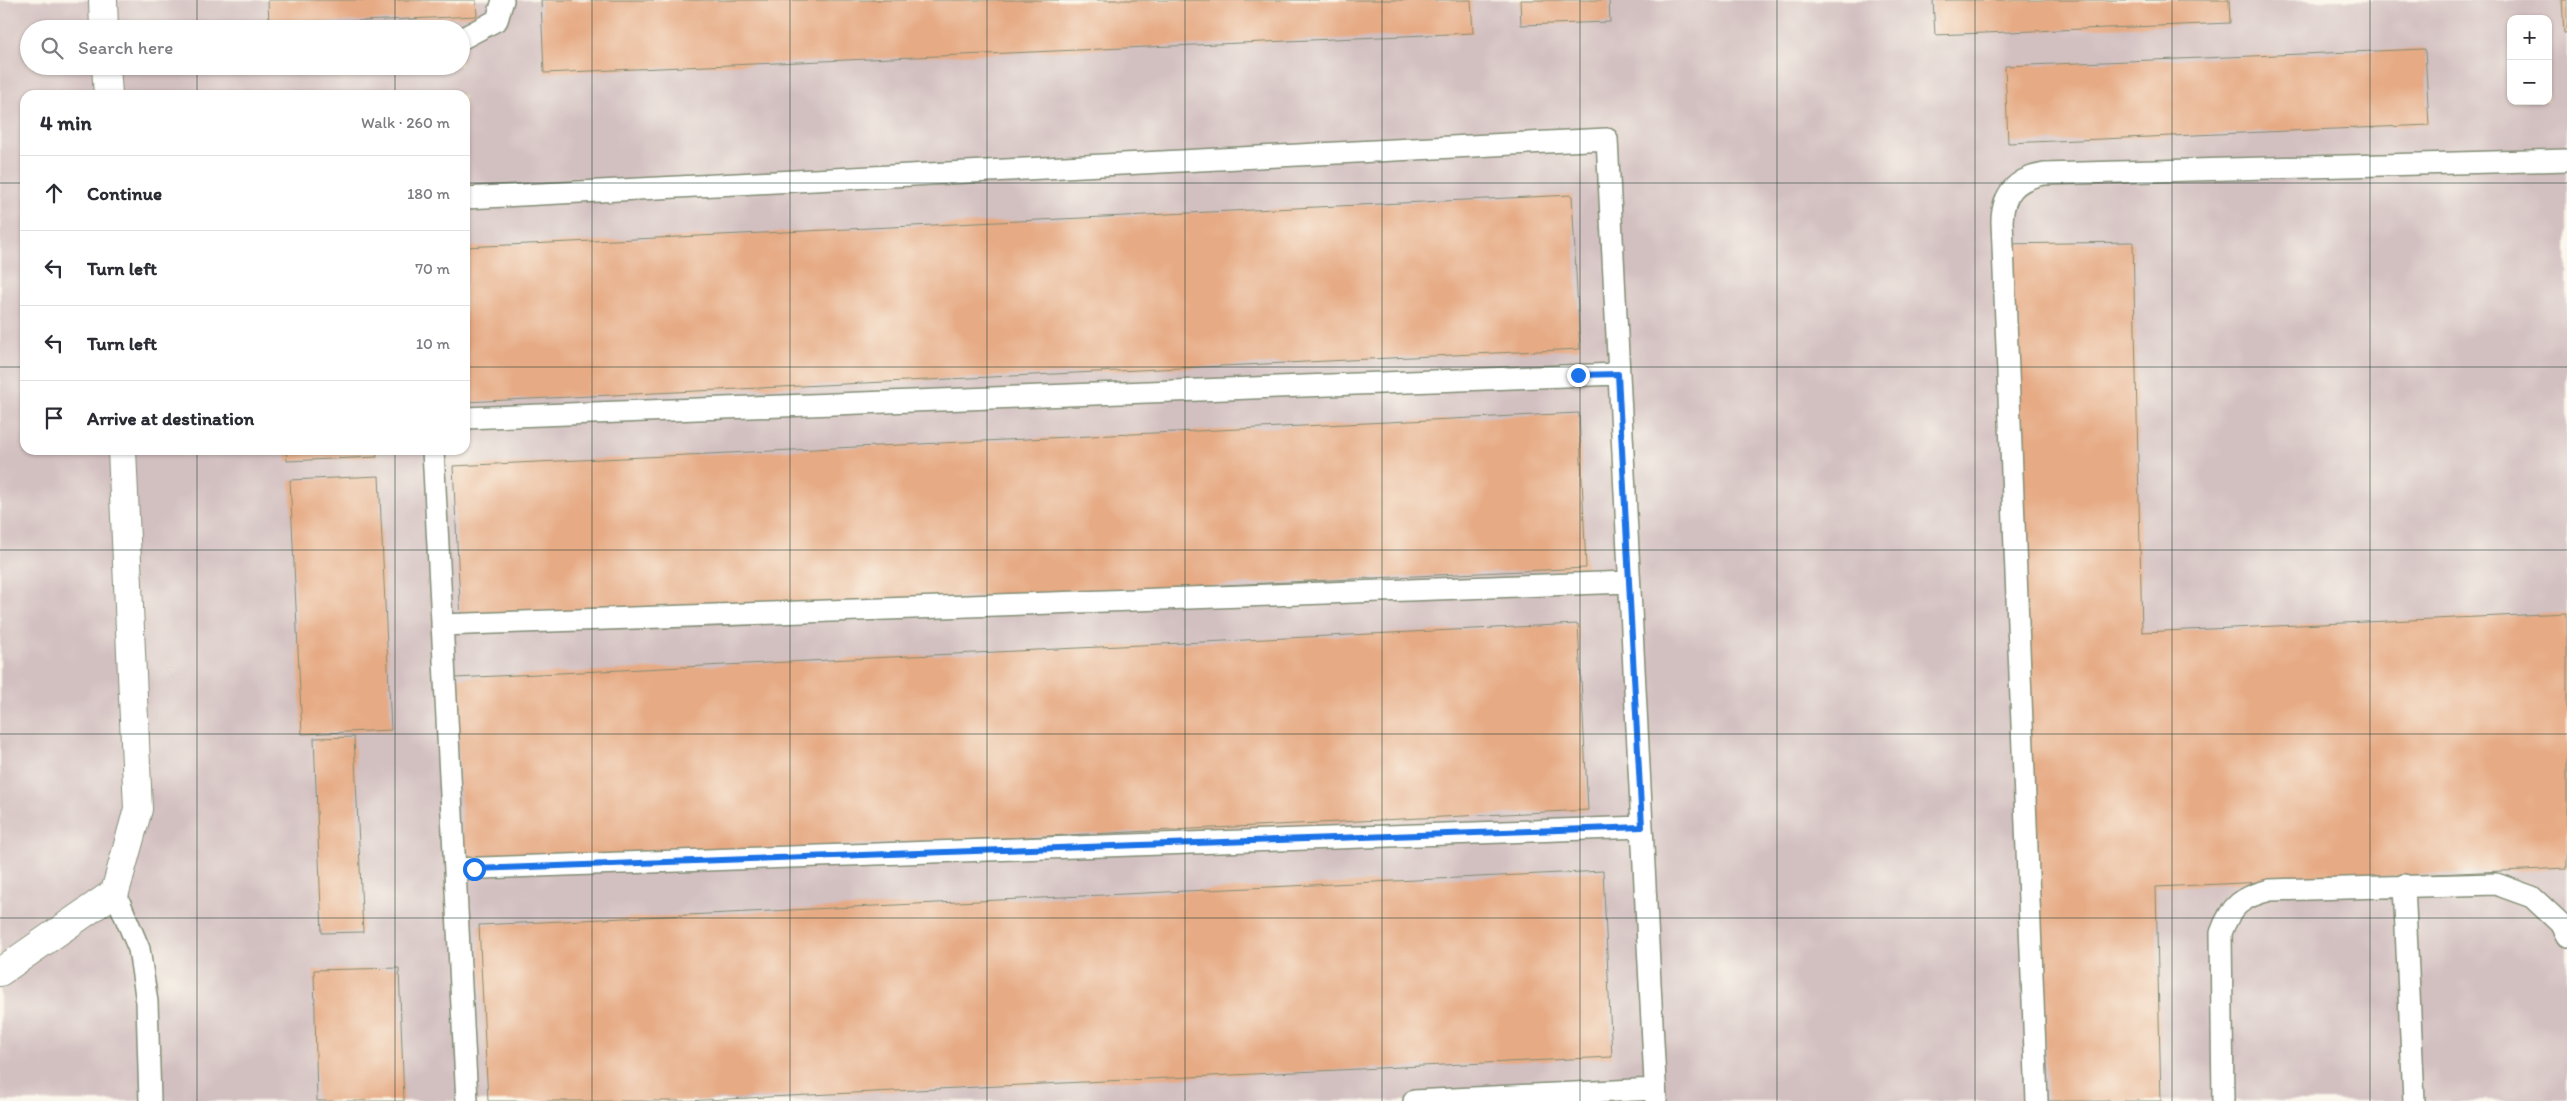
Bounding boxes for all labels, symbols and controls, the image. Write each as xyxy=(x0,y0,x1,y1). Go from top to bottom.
map controls xyxy=(2507,15,2552,105)
button: + xyxy=(2507,15,2552,60)
search box xyxy=(20,20,470,75)
icon: search xyxy=(38,34,66,62)
text: Search here xyxy=(78,36,173,59)
button: − xyxy=(2507,60,2552,105)
text: 4 min xyxy=(40,110,92,135)
text: Walk · 260 m xyxy=(361,113,450,132)
icon: ahead xyxy=(40,179,68,207)
text: Continue xyxy=(87,182,162,205)
text: 180 m xyxy=(407,184,450,203)
icon: left xyxy=(40,254,68,282)
text: Turn left xyxy=(87,257,157,280)
text: 70 m xyxy=(415,259,450,278)
icon: left xyxy=(40,329,68,357)
text: Turn left xyxy=(87,332,157,355)
text: 10 m xyxy=(416,334,450,353)
route end xyxy=(1567,364,1590,387)
icon: arrive xyxy=(40,404,68,432)
text: Arrive at destination xyxy=(87,407,254,430)
route start xyxy=(463,858,486,881)

